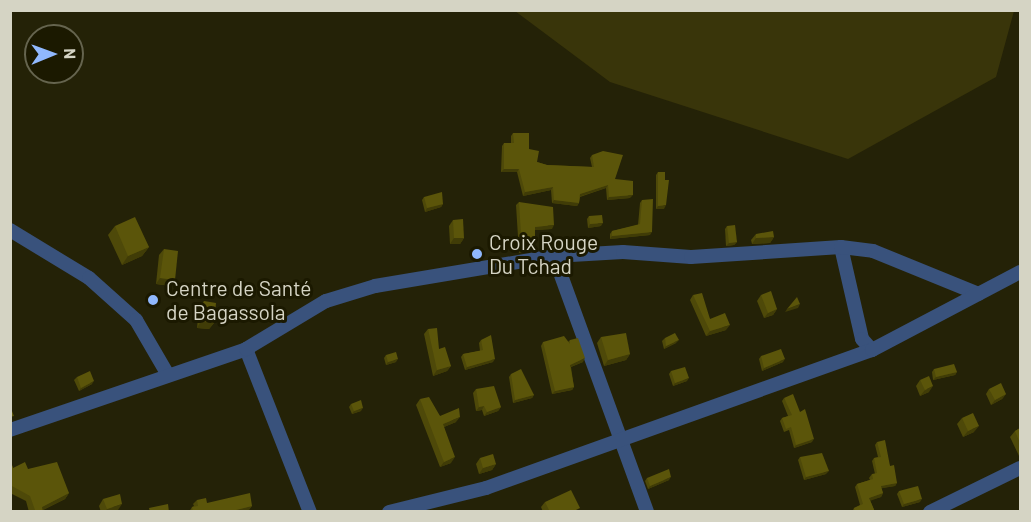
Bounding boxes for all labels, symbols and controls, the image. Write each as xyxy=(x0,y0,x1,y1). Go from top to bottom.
north arrow xyxy=(24,24,84,84)
text: N xyxy=(61,48,80,59)
place label: Croix Rouge Du Tchad xyxy=(489,229,598,279)
marker: Croix Rouge Du Tchad xyxy=(470,247,484,261)
place label: Centre de Santé de Bagassola xyxy=(166,275,311,325)
marker: Centre de Santé de Bagassola xyxy=(144,291,162,309)

